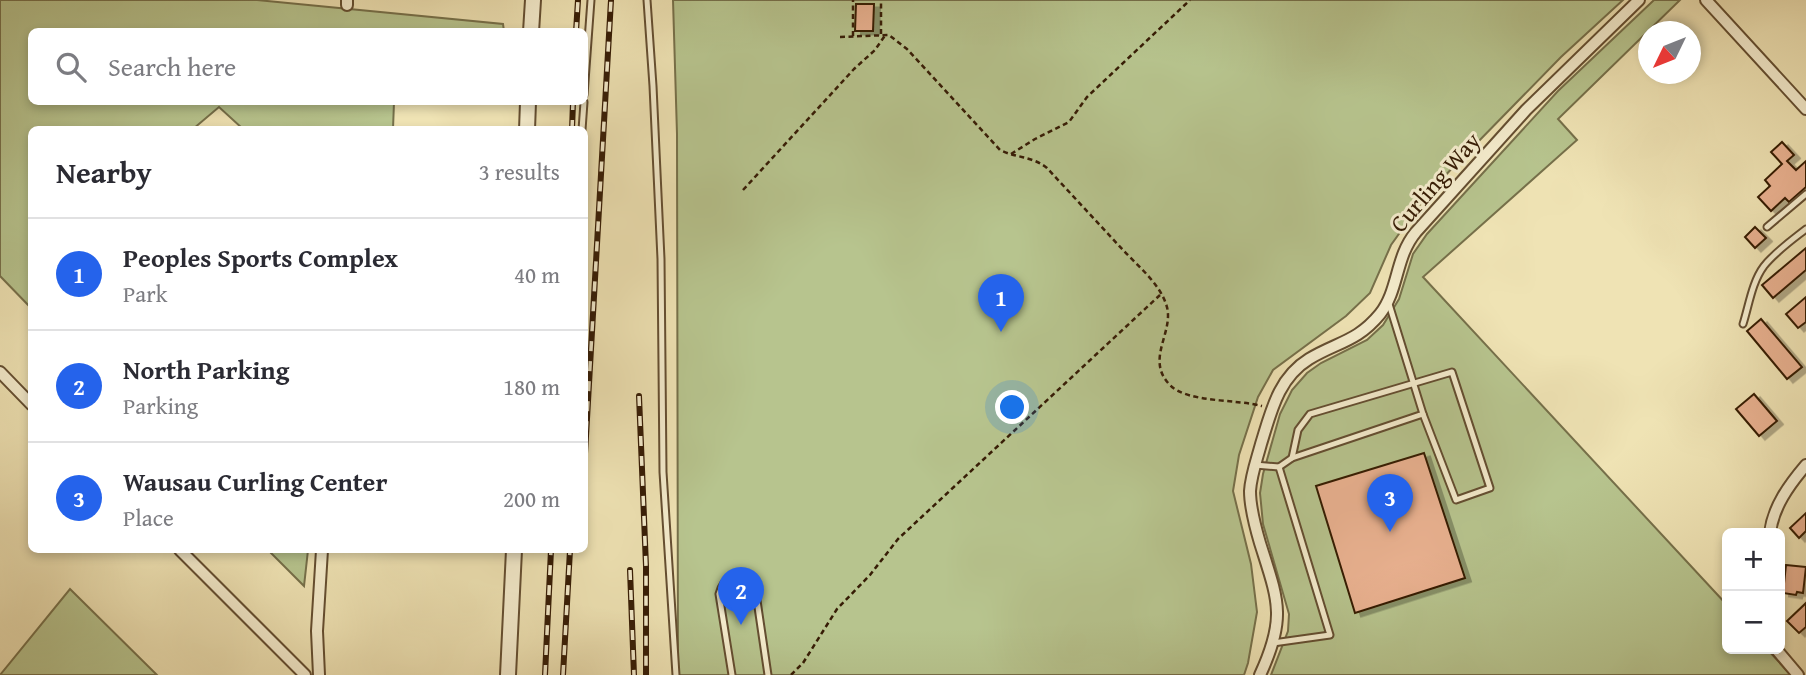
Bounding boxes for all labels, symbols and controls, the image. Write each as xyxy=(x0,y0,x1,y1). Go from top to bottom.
north arrow xyxy=(1638,21,1701,84)
search box xyxy=(28,28,588,105)
text: Search here xyxy=(108,47,236,86)
icon: search xyxy=(52,48,90,86)
street label: Curling Way xyxy=(1381,124,1489,240)
text: Nearby xyxy=(56,150,152,194)
text: 3 results xyxy=(479,155,560,188)
text: Peoples Sports Complex xyxy=(123,238,398,277)
text: 1 xyxy=(73,258,85,291)
text: 40 m xyxy=(514,258,560,291)
pin: 1 xyxy=(978,274,1024,332)
text: Park xyxy=(123,277,167,310)
text: North Parking xyxy=(123,350,289,389)
text: 2 xyxy=(73,370,85,403)
text: 180 m xyxy=(503,370,560,403)
text: Parking xyxy=(123,389,198,422)
your location xyxy=(995,390,1029,424)
text: Wausau Curling Center xyxy=(123,462,387,501)
pin: 3 xyxy=(1367,474,1413,532)
text: 3 xyxy=(73,482,85,515)
text: 200 m xyxy=(503,482,560,515)
text: Place xyxy=(123,501,174,534)
map controls xyxy=(1722,528,1785,654)
button: + xyxy=(1722,528,1785,591)
pin: 2 xyxy=(718,567,764,625)
button: − xyxy=(1722,591,1785,654)

